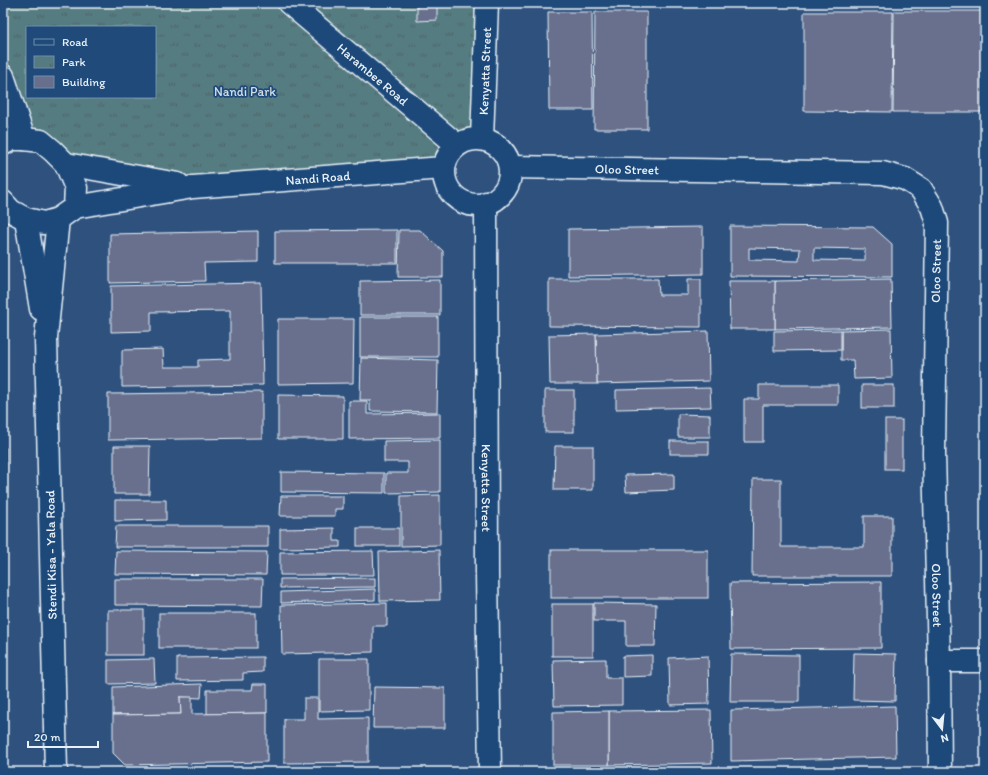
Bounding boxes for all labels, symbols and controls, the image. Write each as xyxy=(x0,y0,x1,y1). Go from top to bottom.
legend xyxy=(26,26,156,98)
street label: Kenyatta Street xyxy=(475,27,494,115)
text: Road xyxy=(62,35,88,49)
street label: Harambee Road xyxy=(334,40,412,108)
text: Park xyxy=(62,55,86,69)
text: Building xyxy=(62,75,106,89)
park label: Nandi Park xyxy=(214,84,276,99)
street label: Oloo Street xyxy=(595,161,659,177)
street label: Nandi Road xyxy=(285,168,351,187)
street label: Oloo Street xyxy=(928,239,944,303)
street label: Kenyatta Street xyxy=(479,444,494,532)
street label: Stendi Kisa - Yala Road xyxy=(42,490,60,620)
street label: Oloo Street xyxy=(929,563,946,628)
north arrow xyxy=(922,709,962,749)
scale bar xyxy=(28,723,98,749)
text: 20 m xyxy=(34,730,61,744)
text: N xyxy=(939,731,950,745)

